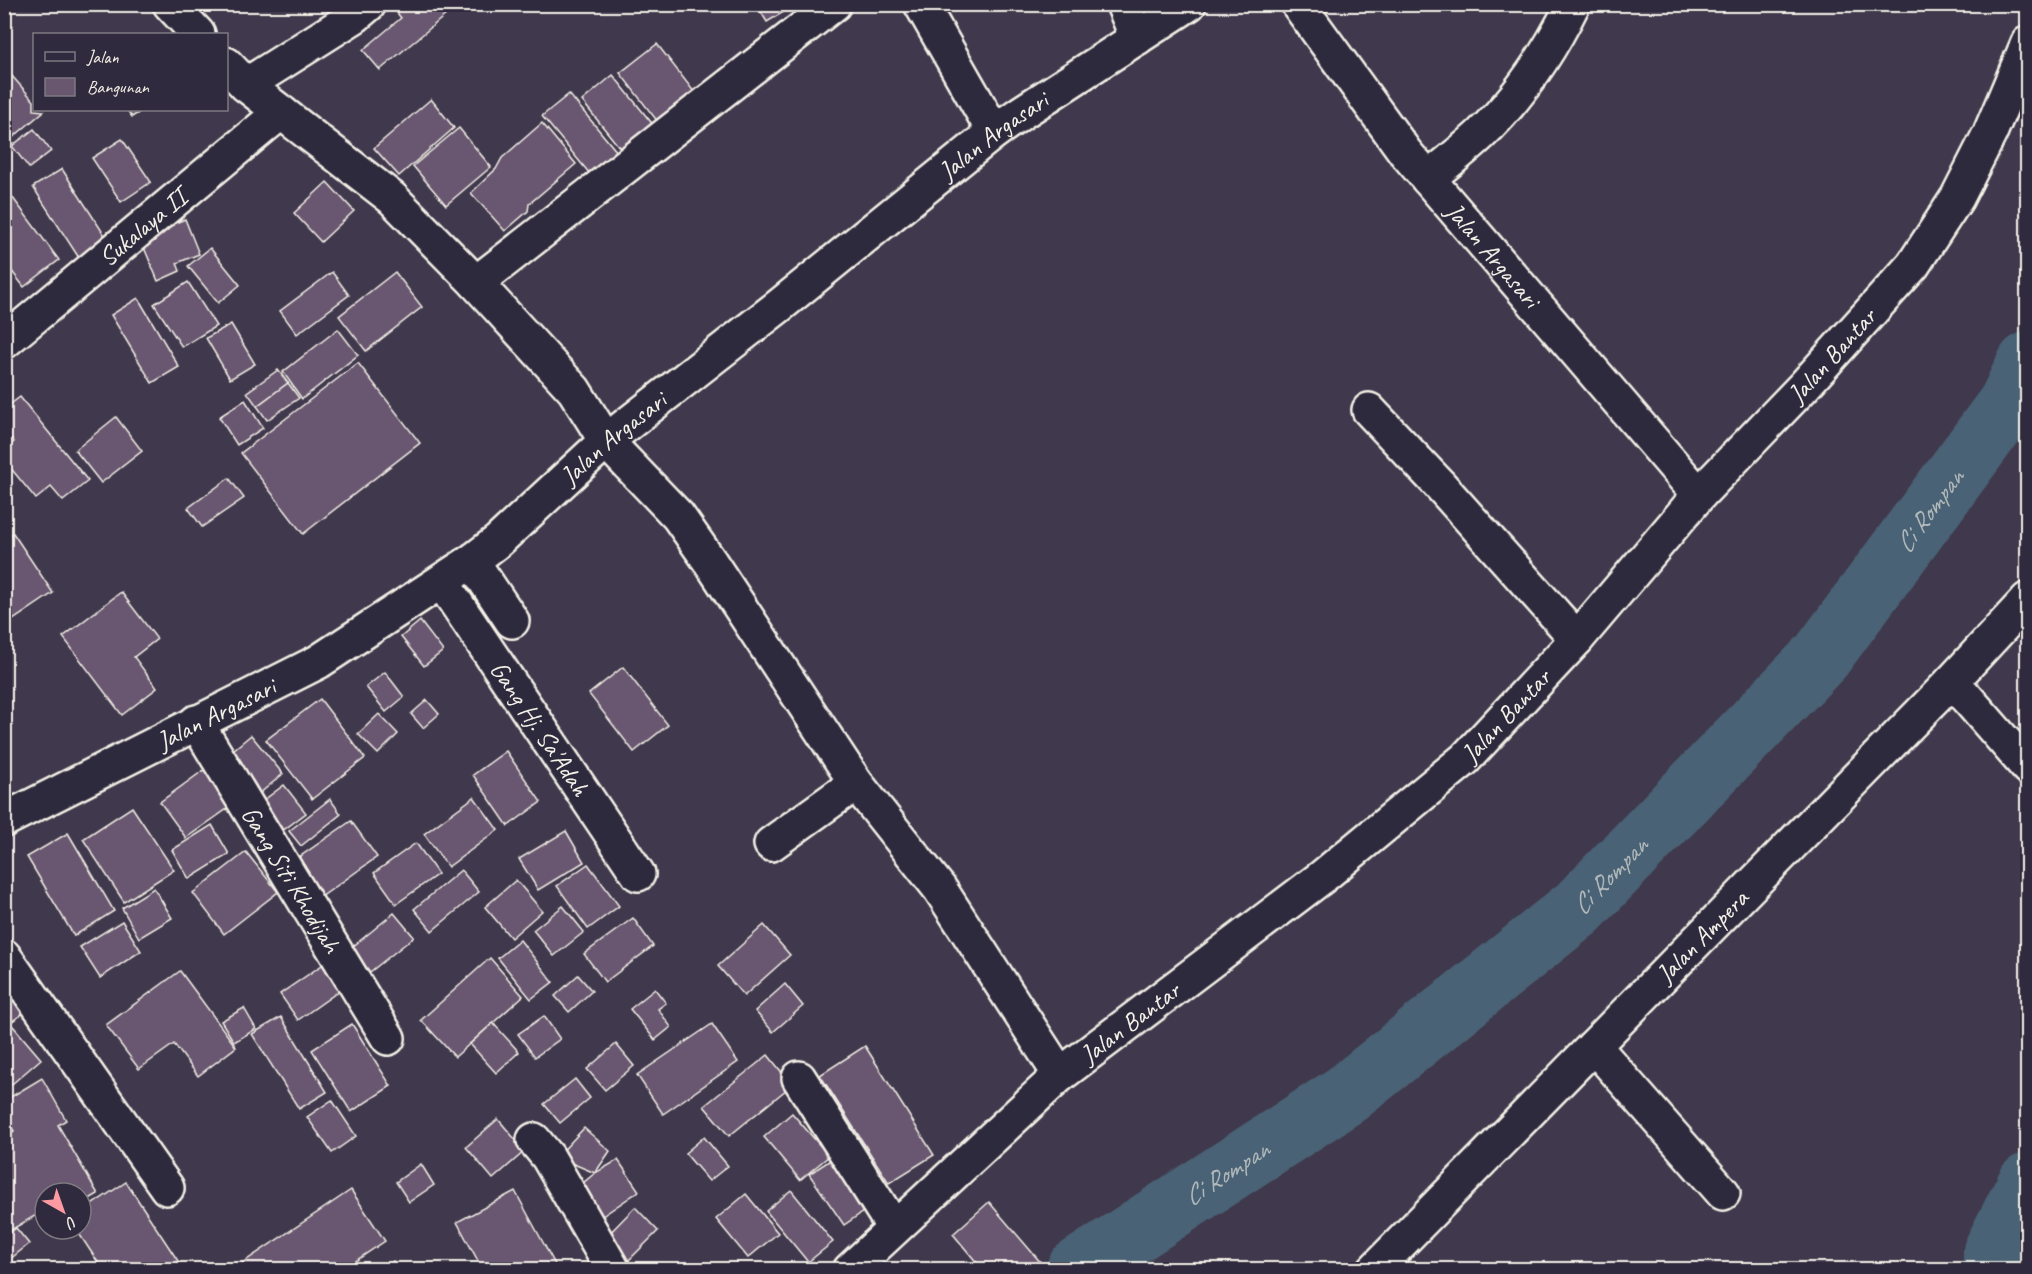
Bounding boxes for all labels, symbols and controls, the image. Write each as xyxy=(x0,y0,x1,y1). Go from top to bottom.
legend xyxy=(33,33,228,111)
text: Jalan xyxy=(86,46,119,68)
text: Bangunan xyxy=(87,76,150,98)
street label: Jalan Argasari xyxy=(930,82,1057,188)
street label: Sukalaya II xyxy=(92,177,198,273)
street label: Jalan Argasari xyxy=(1437,194,1550,317)
street label: Jalan Bantar xyxy=(1779,300,1884,411)
street label: Jalan Argasari xyxy=(551,382,675,493)
water label: Ci Rompan xyxy=(1887,460,1973,560)
street label: Gang Hj. Sa'Adah xyxy=(483,654,598,803)
street label: Jalan Bantar xyxy=(1452,660,1559,771)
street label: Jalan Argasari xyxy=(149,668,283,758)
street label: Gang Siti Khodijah xyxy=(234,800,350,960)
water label: Ci Rompan xyxy=(1564,827,1657,922)
street label: Jalan Ampera xyxy=(1647,881,1756,991)
street label: Jalan Bantar xyxy=(1072,973,1188,1072)
water label: Ci Rompan xyxy=(1177,1131,1278,1213)
north arrow xyxy=(33,1181,93,1241)
text: U xyxy=(60,1212,81,1234)

